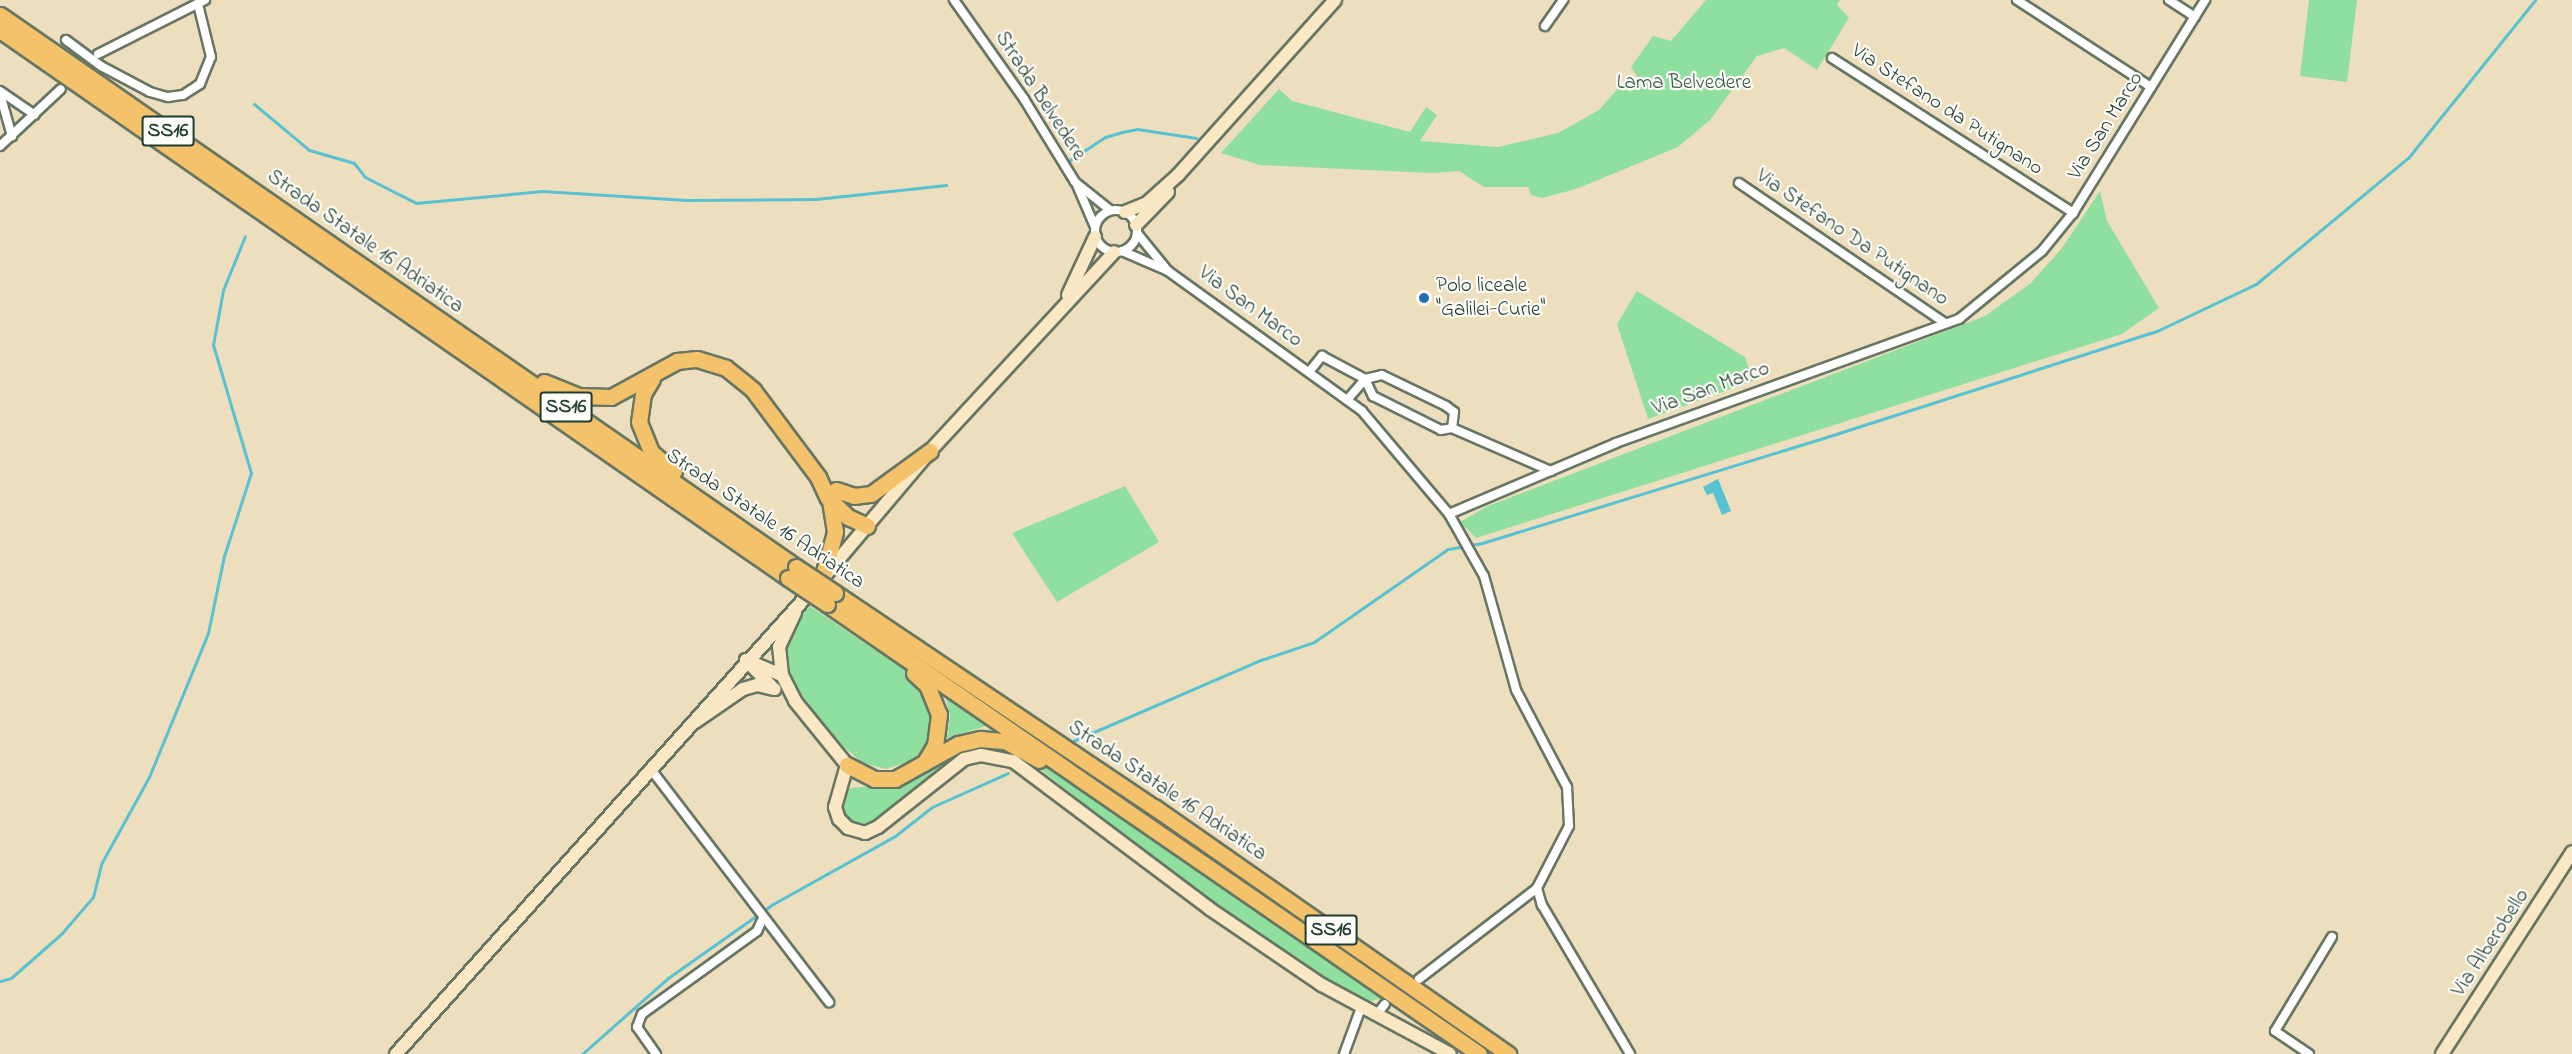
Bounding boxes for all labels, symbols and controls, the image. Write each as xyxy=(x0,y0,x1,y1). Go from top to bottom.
street label: Strada Belvedere xyxy=(989,27,1091,165)
street label: Via Stefano da Putignano xyxy=(1846,39,2048,181)
street label: Via San Marco xyxy=(2063,67,2149,185)
park label: Lama Belvedere xyxy=(1617,70,1751,96)
road number: SS16 xyxy=(141,114,195,148)
street label: Strada Statale 16 Adriatica xyxy=(262,164,468,320)
street label: Via Stefano Da Putignano xyxy=(1751,164,1953,312)
street label: Via San Marco xyxy=(1193,261,1307,353)
place label: Polo liceale "Galilei-Curie" xyxy=(1436,273,1545,323)
marker: Polo liceale "Galilei-Curie" xyxy=(1417,291,1431,305)
street label: Via San Marco xyxy=(1649,356,1773,422)
road number: SS16 xyxy=(539,390,593,424)
street label: Strada Statale 16 Adriatica xyxy=(661,443,869,595)
street label: Strada Statale 16 Adriatica xyxy=(1063,715,1271,867)
street label: Via Alberobello xyxy=(2447,884,2535,1002)
road number: SS16 xyxy=(1304,913,1358,947)

